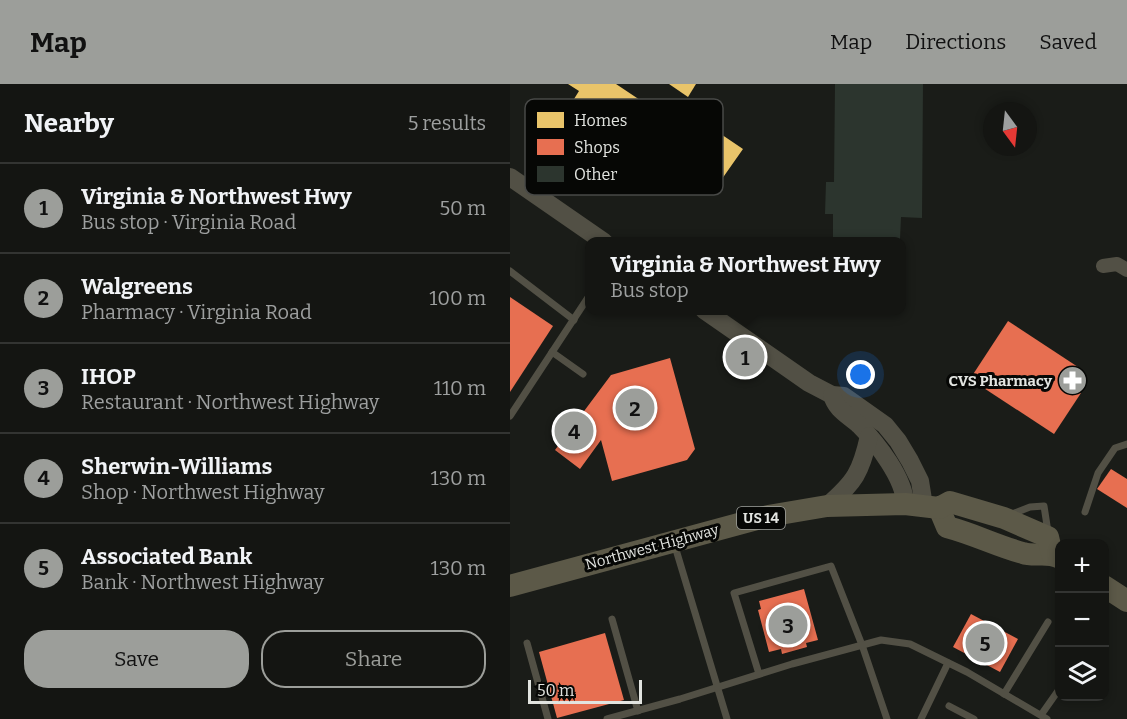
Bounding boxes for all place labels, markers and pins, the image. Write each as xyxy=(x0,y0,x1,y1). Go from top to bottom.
pin: 1 xyxy=(726,334,764,380)
pharmacy icon: CVS Pharmacy xyxy=(1057,365,1089,397)
place label: CVS Pharmacy xyxy=(948,372,1053,390)
pin: 2 xyxy=(616,386,654,430)
pin: 4 xyxy=(554,408,594,454)
pin: 3 xyxy=(768,602,808,648)
pin: 5 xyxy=(966,620,1004,666)

